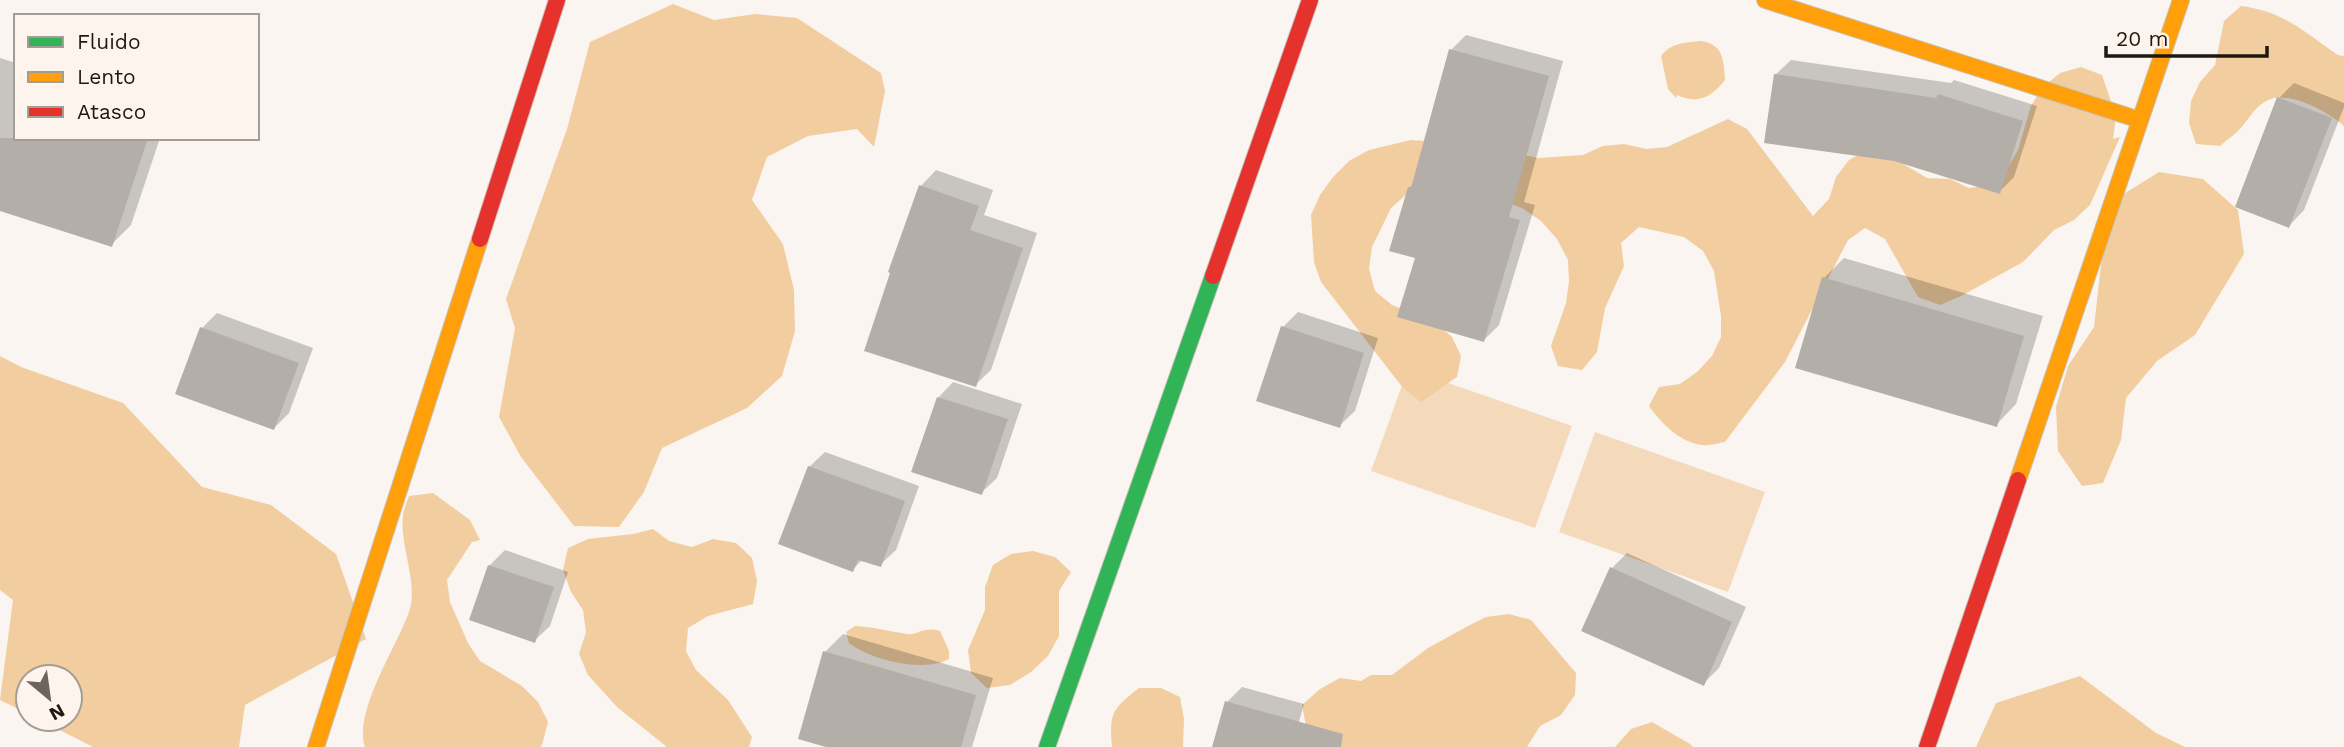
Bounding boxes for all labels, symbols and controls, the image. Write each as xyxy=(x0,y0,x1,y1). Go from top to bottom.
legend xyxy=(14,14,259,140)
scale bar xyxy=(2106,14,2267,58)
text: 20 m xyxy=(2116,26,2168,51)
text: Fluido xyxy=(77,29,141,54)
text: Lento xyxy=(77,64,136,89)
text: Atasco xyxy=(77,99,146,124)
north arrow xyxy=(14,663,84,733)
text: N xyxy=(45,699,69,726)

